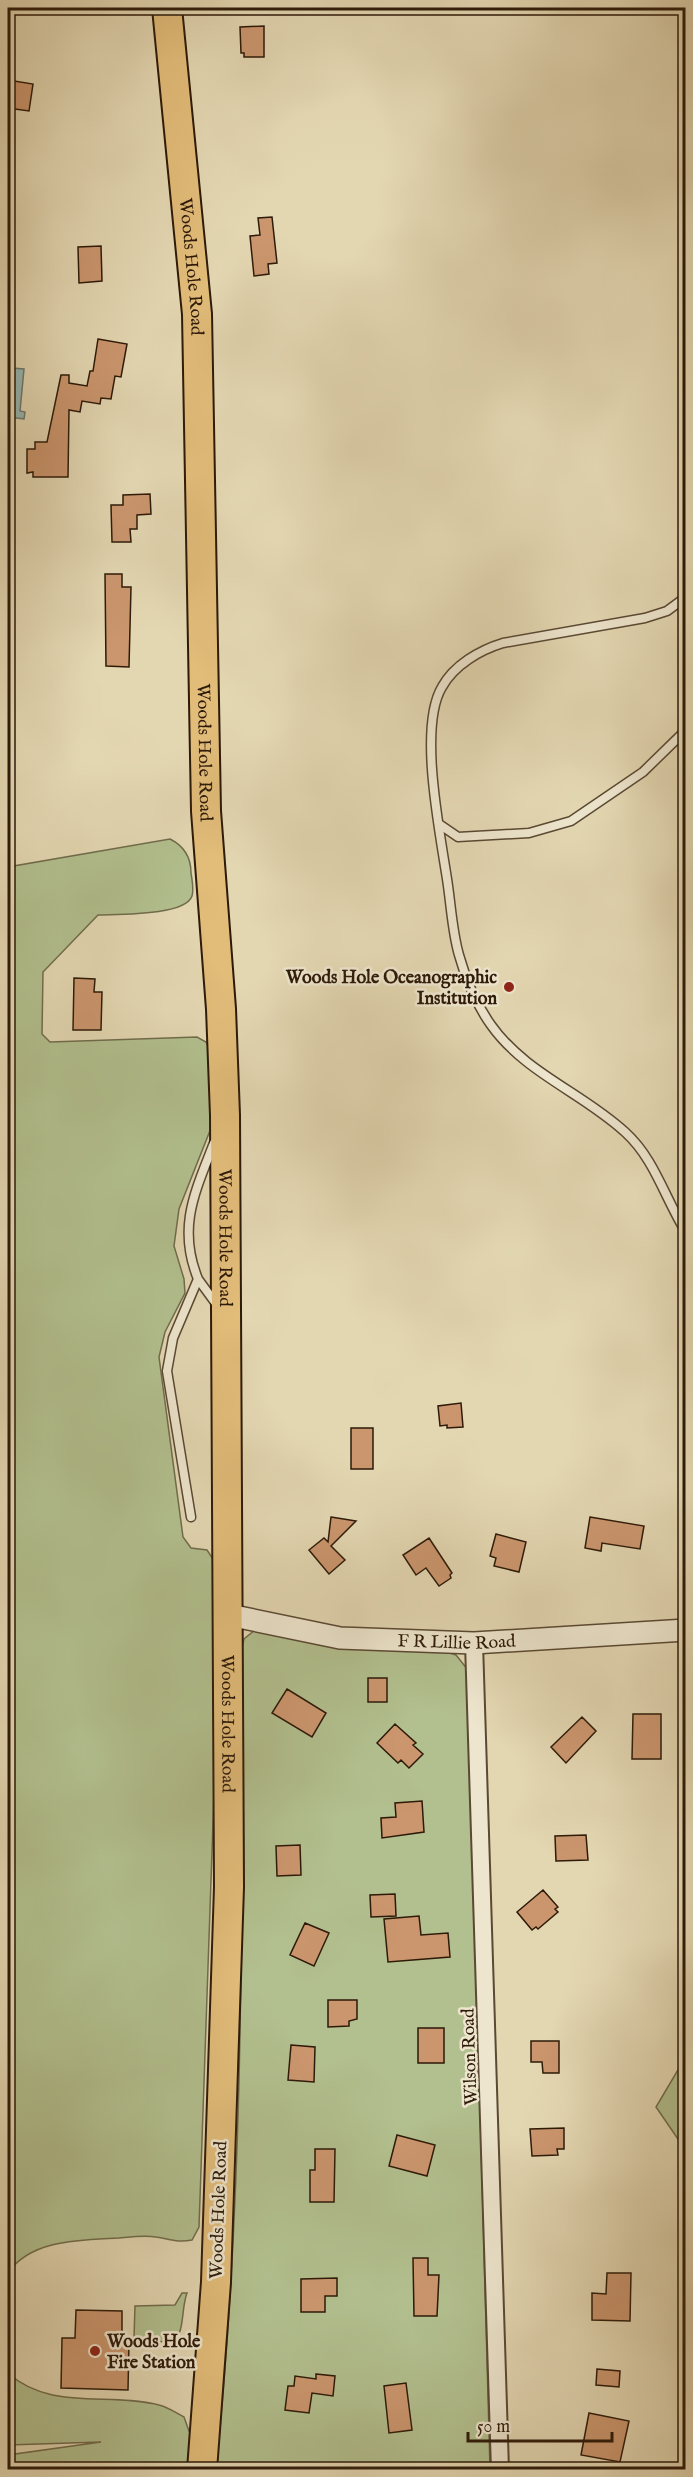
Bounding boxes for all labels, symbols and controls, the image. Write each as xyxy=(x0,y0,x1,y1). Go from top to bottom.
street label: Woods Hole Road xyxy=(173,197,207,336)
street label: Woods Hole Road xyxy=(191,683,217,823)
place label: Woods Hole Oceanographic Institution xyxy=(285,967,497,1011)
marker: Woods Hole Oceanographic Institution xyxy=(502,980,516,994)
street label: Woods Hole Road xyxy=(212,1169,236,1307)
street label: F R Lillie Road xyxy=(397,1630,517,1656)
street label: Woods Hole Road xyxy=(215,1655,239,1793)
street label: Wilson Road xyxy=(457,2008,484,2106)
street label: Woods Hole Road xyxy=(206,2140,233,2279)
place label: Woods Hole Fire Station xyxy=(106,2331,201,2375)
marker: Woods Hole Fire Station xyxy=(88,2344,102,2358)
scale bar xyxy=(468,2405,612,2443)
text: 50 m xyxy=(477,2416,510,2439)

